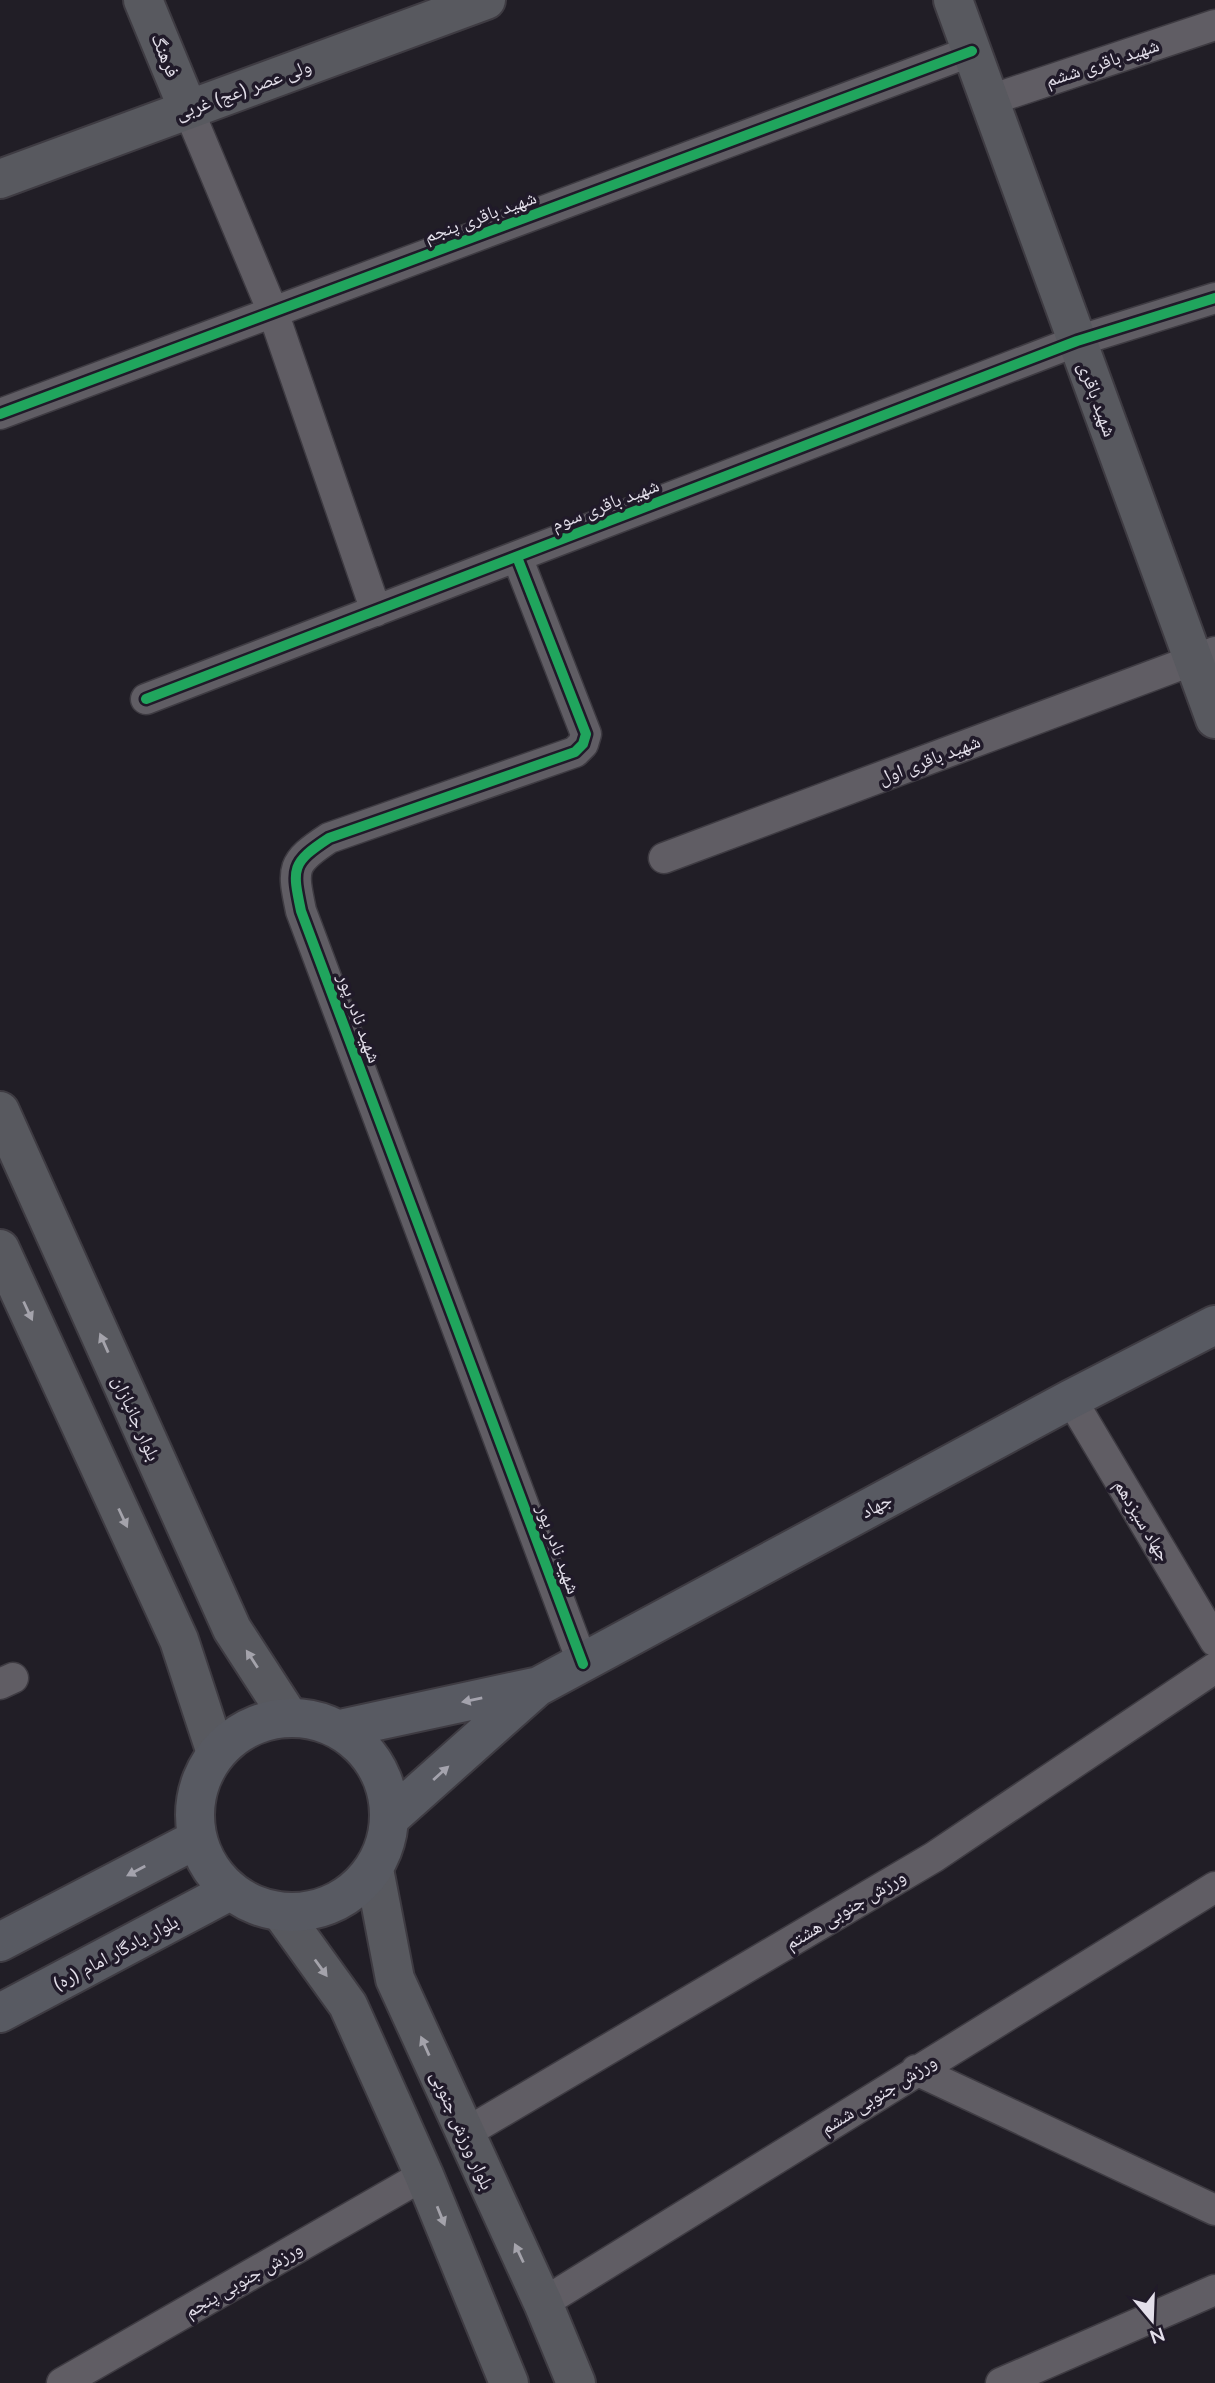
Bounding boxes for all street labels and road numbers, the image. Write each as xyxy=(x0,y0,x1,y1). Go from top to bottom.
street label: فرهنگ xyxy=(146,29,186,81)
street label: شهید باقری ششم xyxy=(1042,32,1162,93)
street label: ولی عصر (عج) غربی xyxy=(172,53,315,126)
street label: شهید باقری پنجم xyxy=(421,185,540,248)
street label: شهید باقری xyxy=(1073,358,1123,440)
street label: شهید باقری سوم xyxy=(548,472,663,537)
street label: شهید باقری اول xyxy=(874,729,984,789)
street label: شهید نادر پور xyxy=(332,969,387,1066)
street label: بلوار جانبازان xyxy=(108,1372,166,1464)
street label: جهاد سیزدهم xyxy=(1108,1475,1177,1566)
street label: جهاد xyxy=(856,1487,896,1523)
street label: شهید نادر پور xyxy=(531,1500,586,1597)
street label: ورزش جنوبی هشتم xyxy=(780,1864,910,1955)
street label: بلوار یادگار امام (ره) xyxy=(48,1909,183,1997)
street label: ورزش جنوبی ششم xyxy=(815,2049,941,2140)
street label: بلوار ورزش جنوبی xyxy=(426,2067,500,2193)
street label: ورزش جنوبی پنجم xyxy=(180,2236,307,2323)

